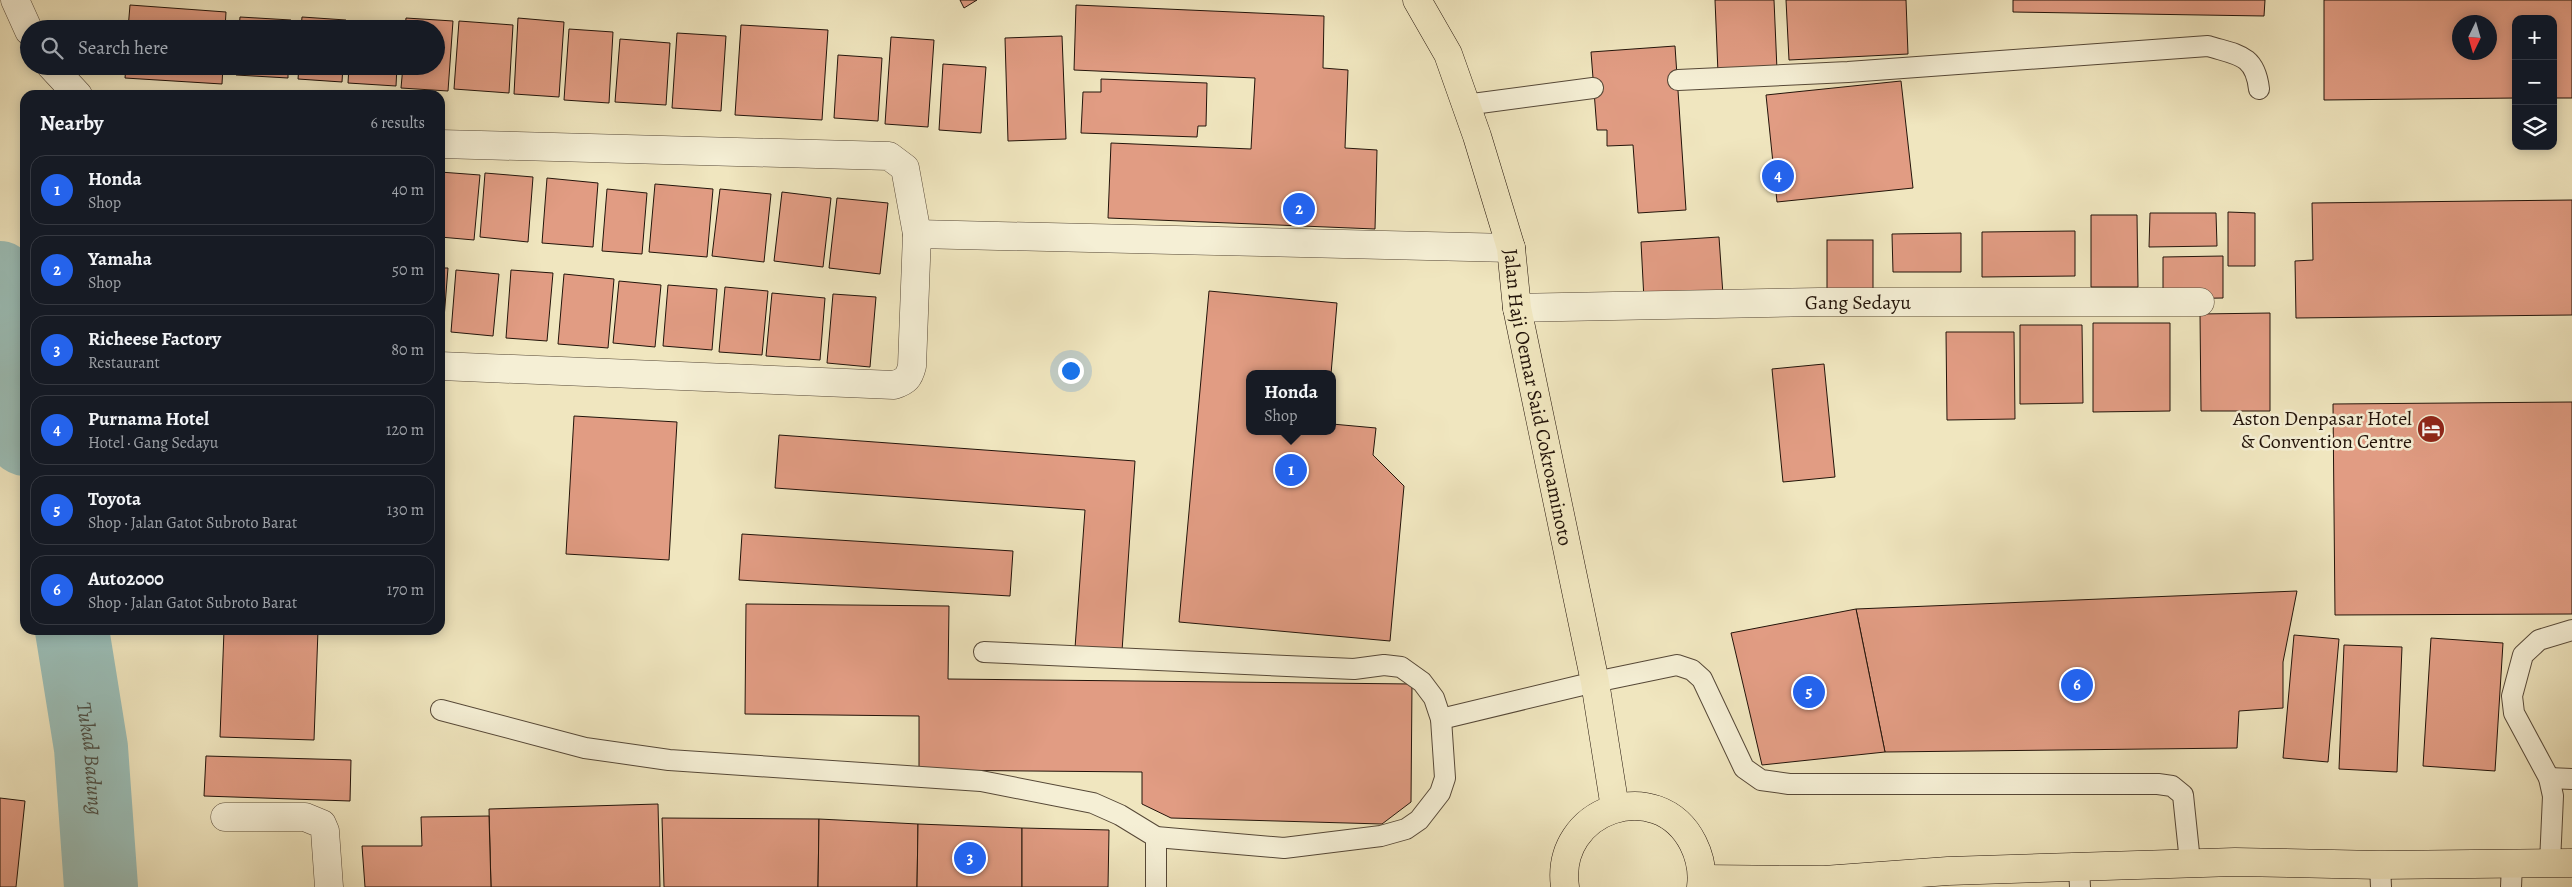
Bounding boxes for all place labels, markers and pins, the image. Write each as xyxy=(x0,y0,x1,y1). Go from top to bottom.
pin: 4 xyxy=(1762,157,1794,195)
pin: 2 xyxy=(1283,190,1315,228)
place label: Aston Denpasar Hotel & Convention Centre xyxy=(2232,405,2412,455)
hotel icon: Aston Denpasar Hotel & Convention Centre xyxy=(2416,414,2446,444)
pin: 1 xyxy=(1275,451,1307,489)
pin: 6 xyxy=(2061,666,2093,704)
pin: 5 xyxy=(1793,673,1825,711)
pin: 3 xyxy=(954,839,986,877)

